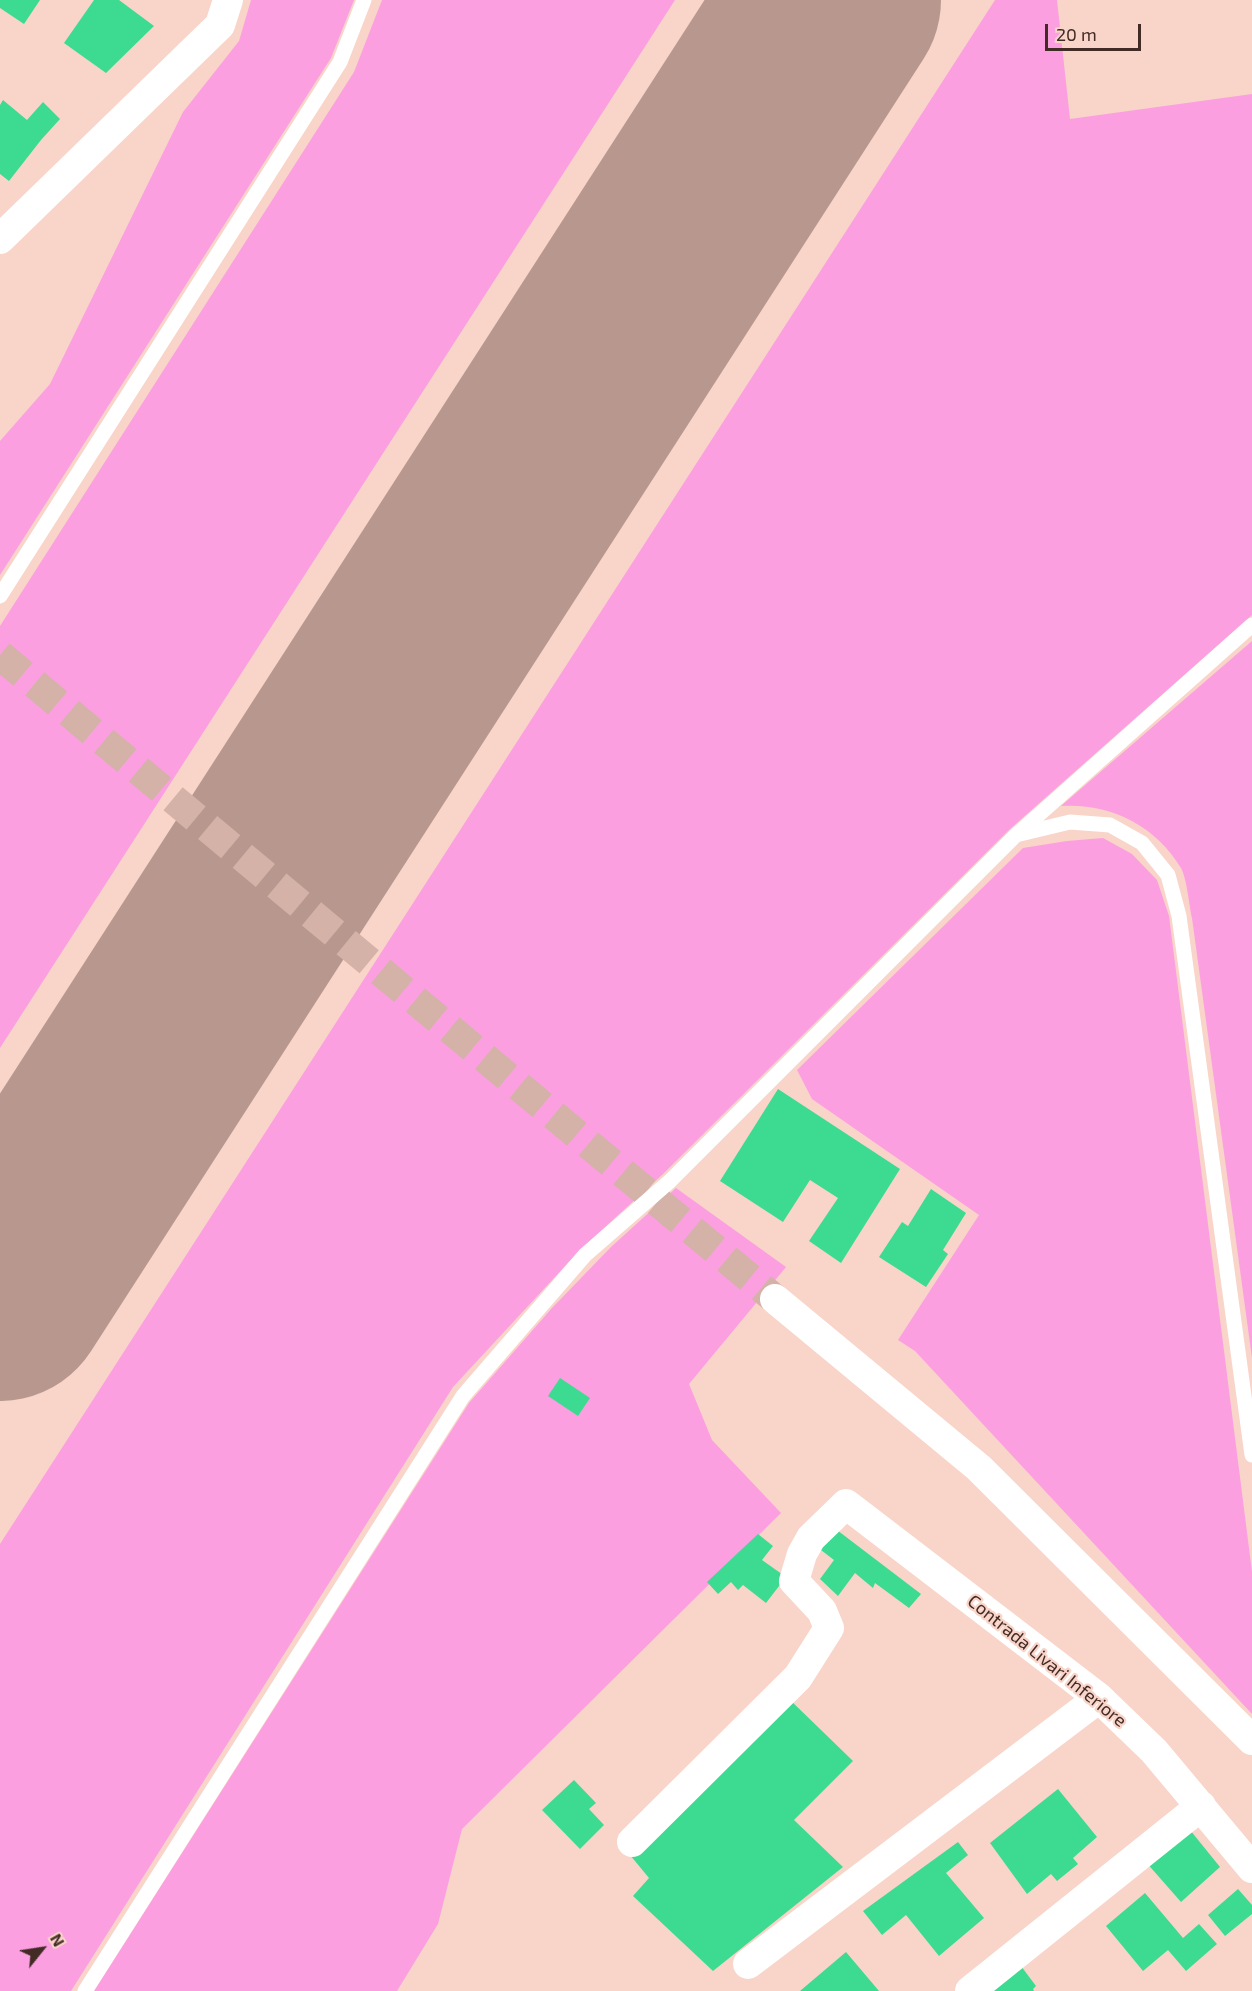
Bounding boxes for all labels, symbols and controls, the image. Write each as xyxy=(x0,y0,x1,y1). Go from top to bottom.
scale bar xyxy=(1048,12,1144,50)
text: 20 m xyxy=(1056,23,1097,45)
street label: Contrada Livari Inferiore xyxy=(963,1590,1131,1732)
north arrow xyxy=(12,1919,72,1979)
text: N xyxy=(47,1930,69,1950)

